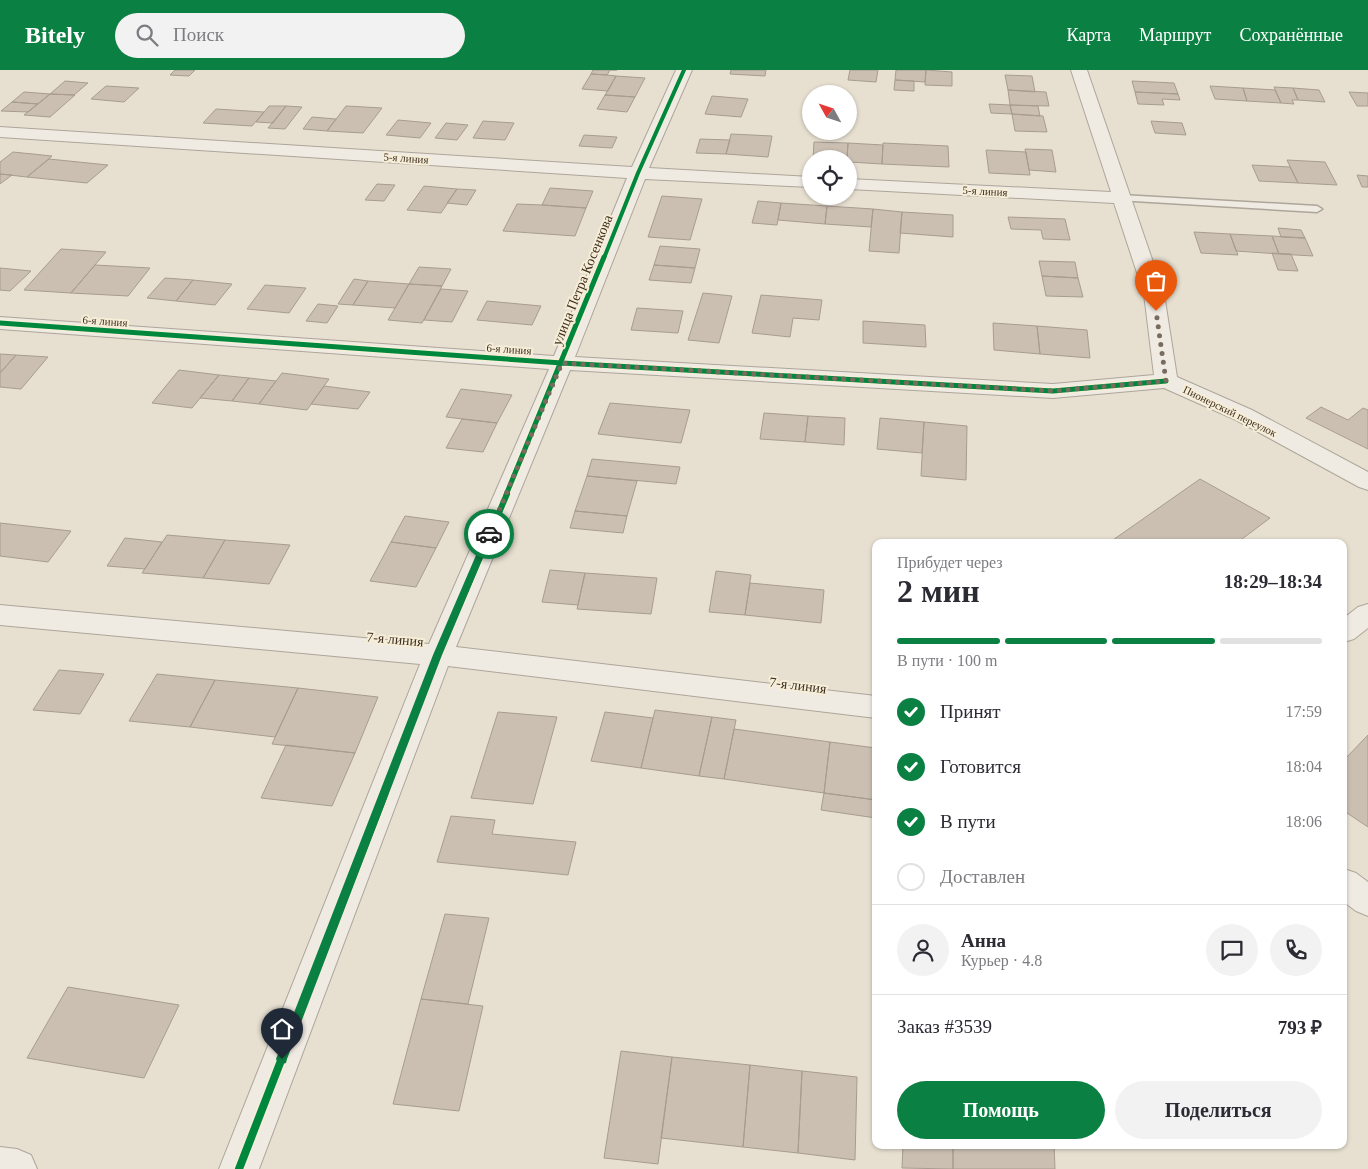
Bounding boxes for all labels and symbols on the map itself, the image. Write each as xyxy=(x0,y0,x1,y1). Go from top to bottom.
north arrow xyxy=(802,85,858,140)
street label: 5-я линия xyxy=(383,150,429,166)
street label: 5-я линия xyxy=(962,184,1008,198)
street label: улица Петра Косенкова xyxy=(549,212,616,348)
pin xyxy=(1135,260,1177,311)
street label: 6-я линия xyxy=(82,313,128,329)
street label: 6-я линия xyxy=(486,341,532,357)
street label: Пионерский переулок xyxy=(1181,383,1279,439)
courier xyxy=(464,509,514,559)
street label: 7-я линия xyxy=(366,630,425,650)
street label: 7-я линия xyxy=(768,675,828,697)
pin xyxy=(261,1008,303,1059)

